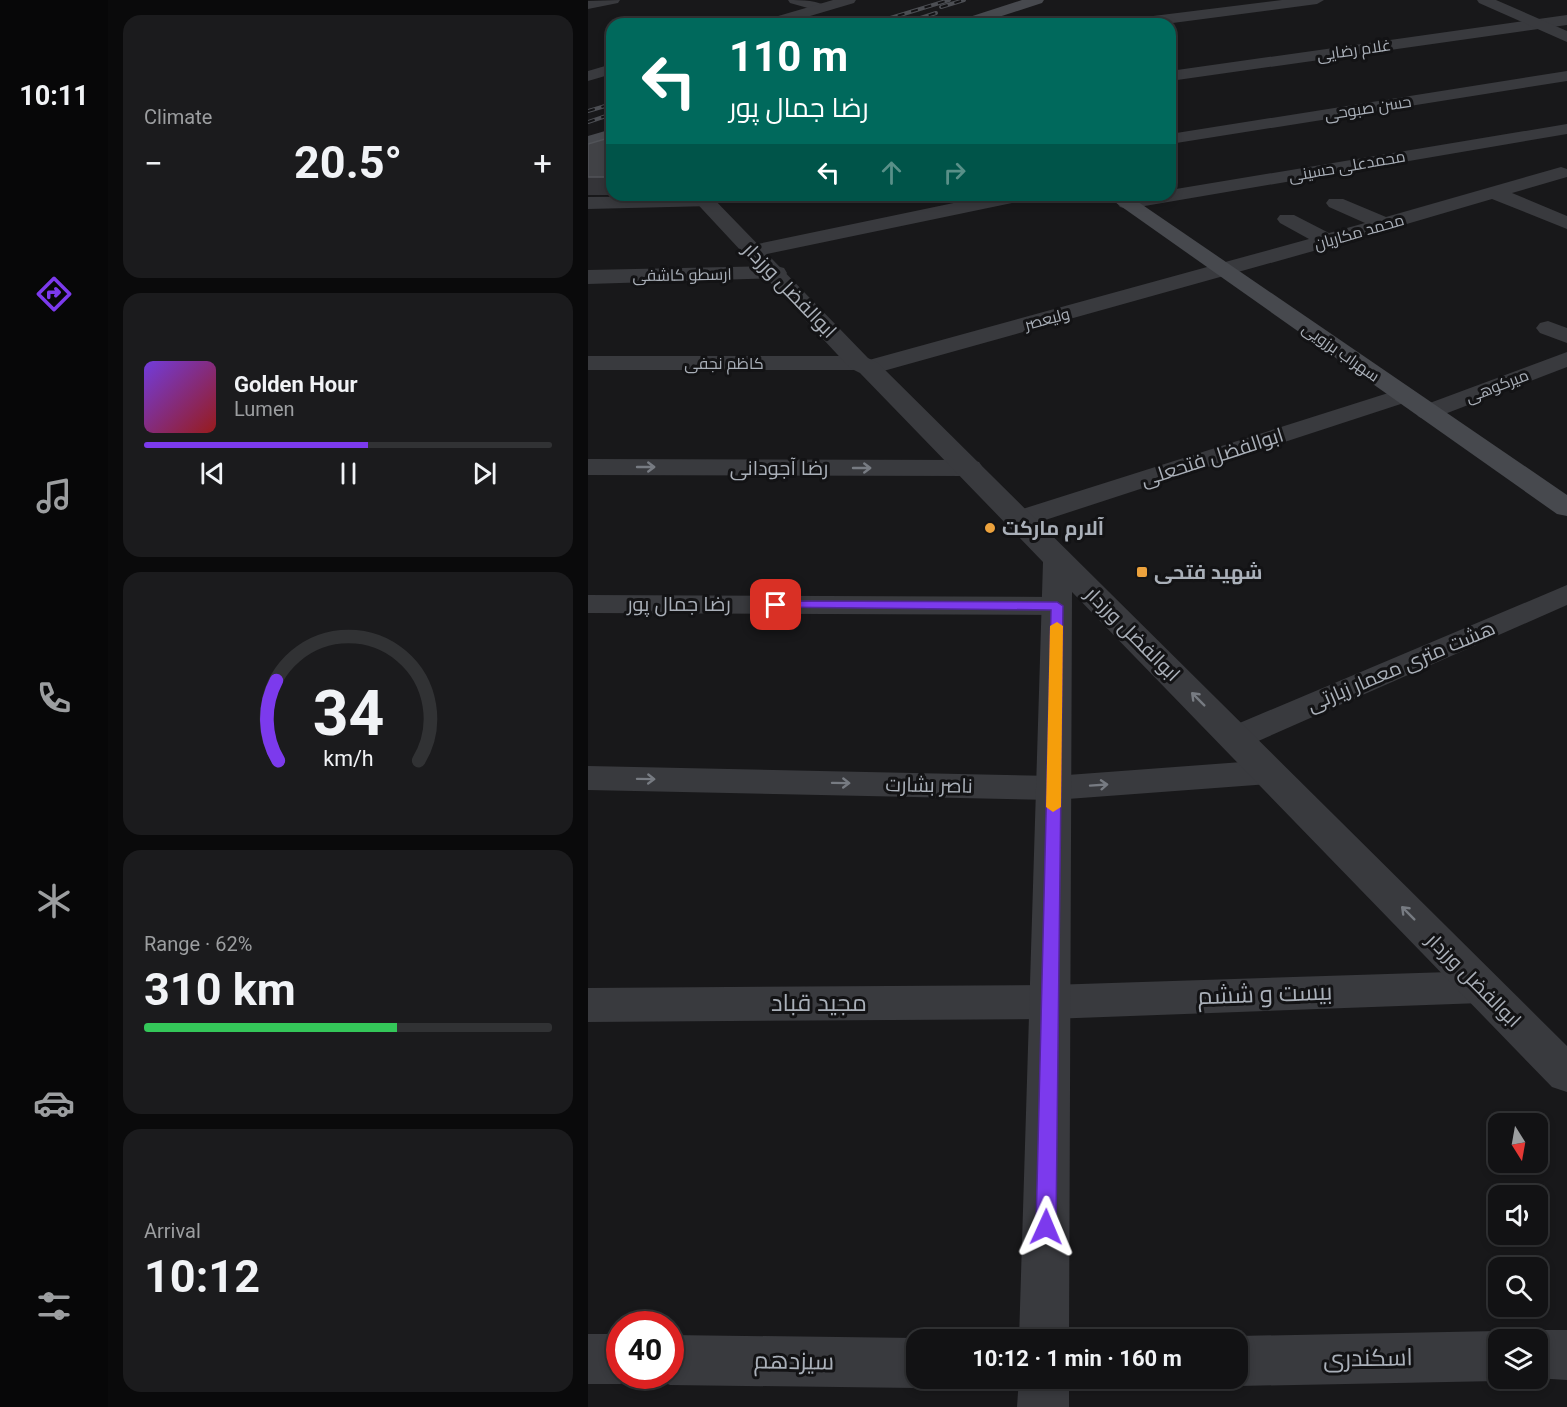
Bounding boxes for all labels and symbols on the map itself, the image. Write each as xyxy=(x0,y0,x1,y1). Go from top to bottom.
street label: غلام رضایی xyxy=(1316,35,1393,67)
street label: حسن صبوحی xyxy=(1323,92,1413,125)
street label: محمدعلی حسینی xyxy=(1287,146,1407,187)
street label: محمد مکاریان xyxy=(1312,210,1406,255)
street label: ابوالفضل ورزدار xyxy=(737,236,842,344)
street label: ارسطو کاشفی xyxy=(632,265,732,286)
street label: ولیعصر xyxy=(1021,304,1072,334)
street label: سهراب برزویی xyxy=(1298,318,1383,386)
street label: کاظم نجفی xyxy=(684,354,764,375)
street label: میرکوهی xyxy=(1463,365,1532,408)
street label: ابوالفضل فتحعلی xyxy=(1138,423,1287,492)
street label: رضا آجودانی xyxy=(730,456,828,481)
one-way arrow xyxy=(636,461,656,473)
one-way arrow xyxy=(852,462,872,474)
place label: آلارم مارکت xyxy=(1002,516,1105,542)
marker: آلارم مارکت xyxy=(983,521,997,535)
place label: شهید فتحی xyxy=(1154,560,1262,585)
marker: شهید فتحی xyxy=(1135,565,1149,579)
pin xyxy=(750,579,801,630)
street label: ابوالفضل ورزدار xyxy=(1079,581,1185,687)
street label: رضا جمال پور xyxy=(626,592,731,617)
street label: هشت متری معمار زیارتی xyxy=(1303,615,1499,717)
one-way arrow xyxy=(1190,692,1205,707)
street label: ناصر بشارت xyxy=(885,772,973,798)
one-way arrow xyxy=(636,773,656,785)
one-way arrow xyxy=(831,778,851,789)
one-way arrow xyxy=(1089,779,1109,790)
one-way arrow xyxy=(1401,906,1415,921)
street label: ابوالفضل ورزدار xyxy=(1420,927,1526,1033)
street label: بیست و ششم xyxy=(1197,978,1333,1012)
street label: مجید قباد xyxy=(771,989,867,1017)
north arrow xyxy=(1488,1113,1548,1173)
position arrow xyxy=(1014,1195,1078,1259)
speed limit sign: 40 xyxy=(606,1311,684,1389)
street label: اسکندری xyxy=(1323,1343,1413,1373)
street label: سیزدهم xyxy=(753,1346,835,1378)

